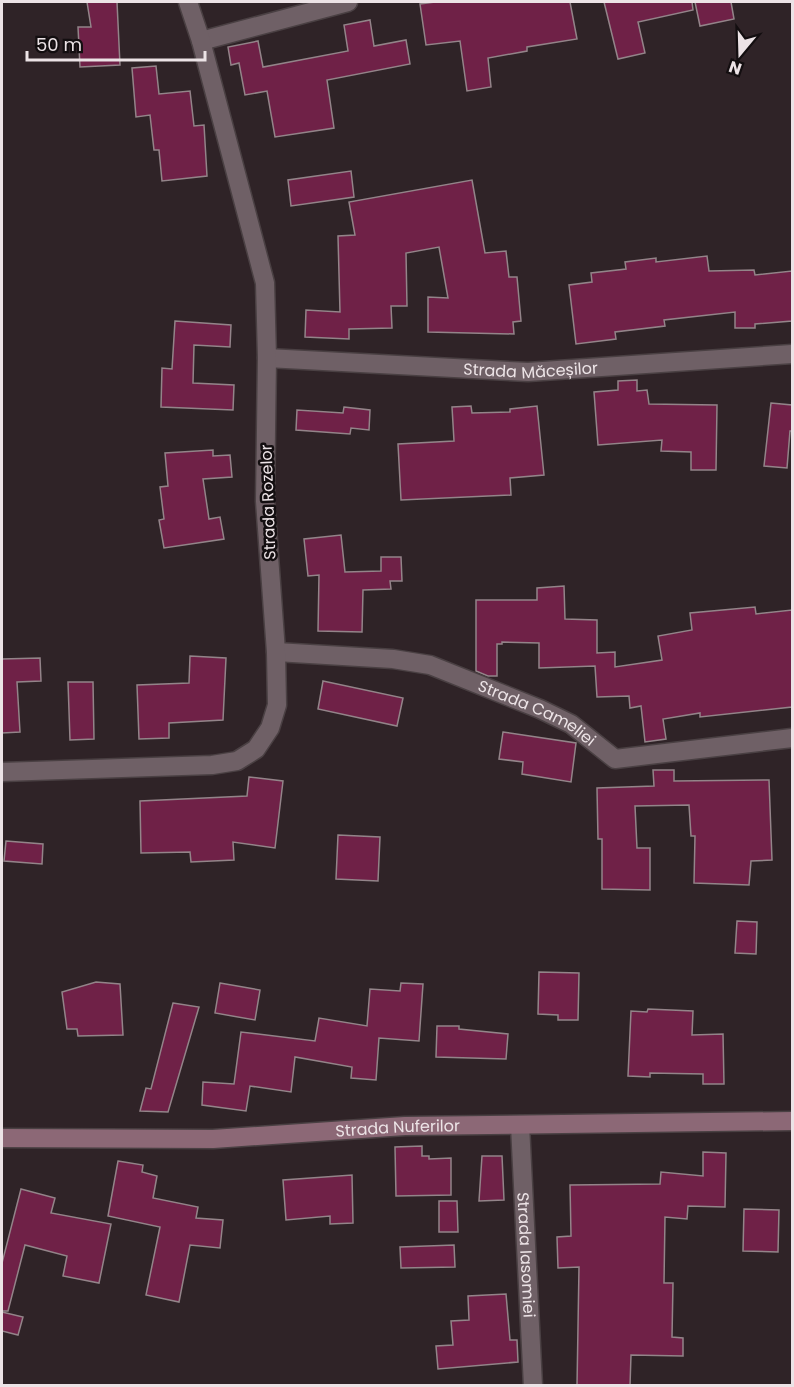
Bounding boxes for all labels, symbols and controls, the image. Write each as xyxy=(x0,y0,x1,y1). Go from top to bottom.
scale bar xyxy=(27,24,206,62)
north arrow xyxy=(710,24,770,84)
text: 50 m xyxy=(36,32,82,57)
text: N xyxy=(726,55,745,81)
street label: Strada Măceșilor xyxy=(463,356,599,384)
street label: Strada Rozelor xyxy=(254,444,282,560)
street label: Strada Cameliei xyxy=(475,674,601,751)
street label: Strada Nuferilor xyxy=(335,1114,460,1142)
street label: Strada Iasomiei xyxy=(512,1192,541,1318)

